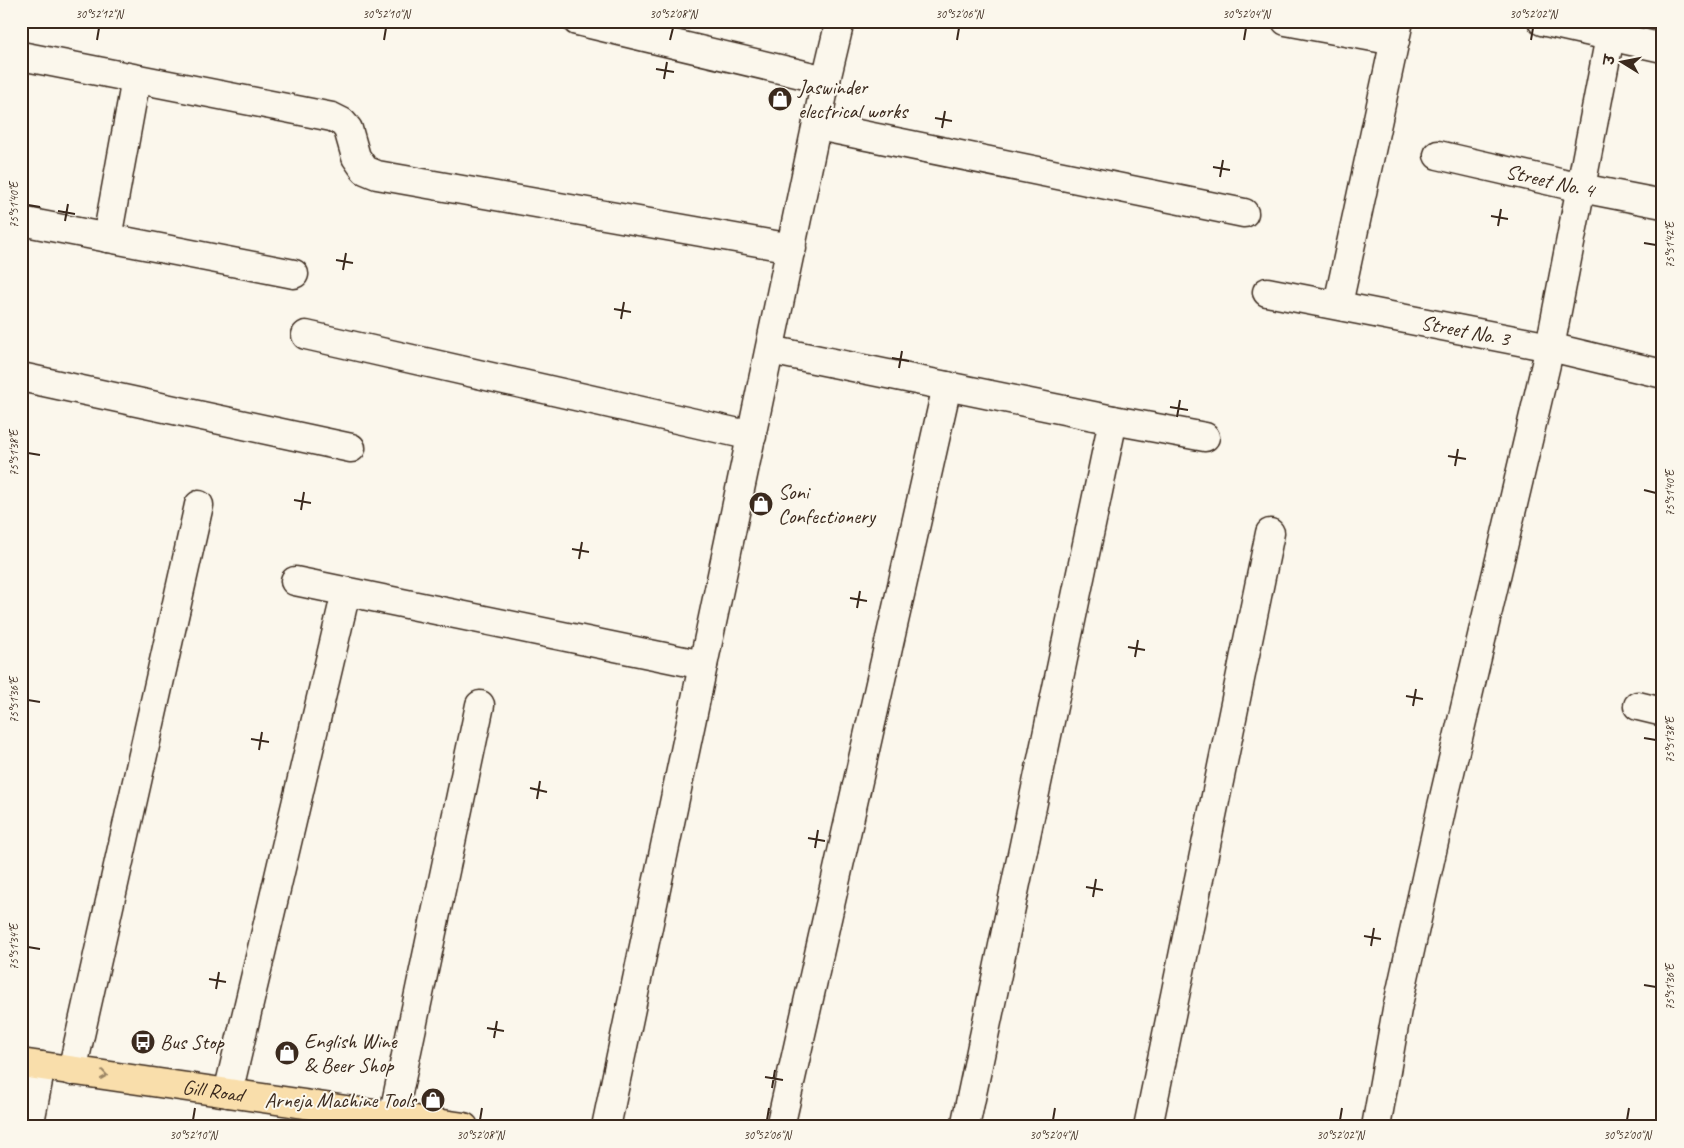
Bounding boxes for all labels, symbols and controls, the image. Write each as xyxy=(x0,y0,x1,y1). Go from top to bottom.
text: 30°52'12"N xyxy=(75,6,124,22)
text: 30°52'10"N xyxy=(362,6,411,22)
text: 30°52'08"N xyxy=(649,6,698,22)
text: 30°52'06"N xyxy=(935,6,984,22)
text: 30°52'04"N xyxy=(1222,6,1271,22)
text: 30°52'02"N xyxy=(1509,6,1558,22)
north arrow xyxy=(1596,38,1646,88)
text: उ xyxy=(1600,52,1619,68)
place label: Jaswinder electrical works xyxy=(797,74,909,124)
shop icon: Jaswinder electrical works xyxy=(767,86,793,112)
street label: Street No. 4 xyxy=(1503,158,1599,204)
text: 75°51'40"E xyxy=(6,180,22,228)
text: 75°51'42"E xyxy=(1662,220,1678,268)
street label: Street No. 3 xyxy=(1419,309,1513,352)
text: 75°51'38"E xyxy=(6,428,22,476)
text: 75°51'40"E xyxy=(1662,468,1678,516)
place label: Soni Confectionery xyxy=(778,479,877,529)
shop icon: Soni Confectionery xyxy=(748,491,774,517)
text: 75°51'36"E xyxy=(6,675,22,723)
text: 75°51'38"E xyxy=(1662,715,1678,763)
text: 75°51'34"E xyxy=(6,922,22,970)
text: 75°51'36"E xyxy=(1662,962,1678,1010)
place label: English Wine & Beer Shop xyxy=(304,1028,398,1078)
bus stop icon: Bus Stop xyxy=(130,1029,156,1055)
place label: Bus Stop xyxy=(160,1029,226,1055)
shop icon: English Wine & Beer Shop xyxy=(274,1040,300,1066)
one-way arrow xyxy=(100,1069,108,1080)
street label: Gill Road xyxy=(181,1073,248,1108)
place label: Arneja Machine Tools xyxy=(265,1087,418,1113)
shop icon: Arneja Machine Tools xyxy=(420,1087,446,1113)
text: 30°52'10"N xyxy=(169,1127,218,1143)
text: 30°52'08"N xyxy=(456,1127,505,1143)
text: 30°52'06"N xyxy=(743,1127,792,1143)
text: 30°52'04"N xyxy=(1029,1127,1078,1143)
text: 30°52'02"N xyxy=(1316,1127,1365,1143)
text: 30°52'00"N xyxy=(1603,1127,1652,1143)

